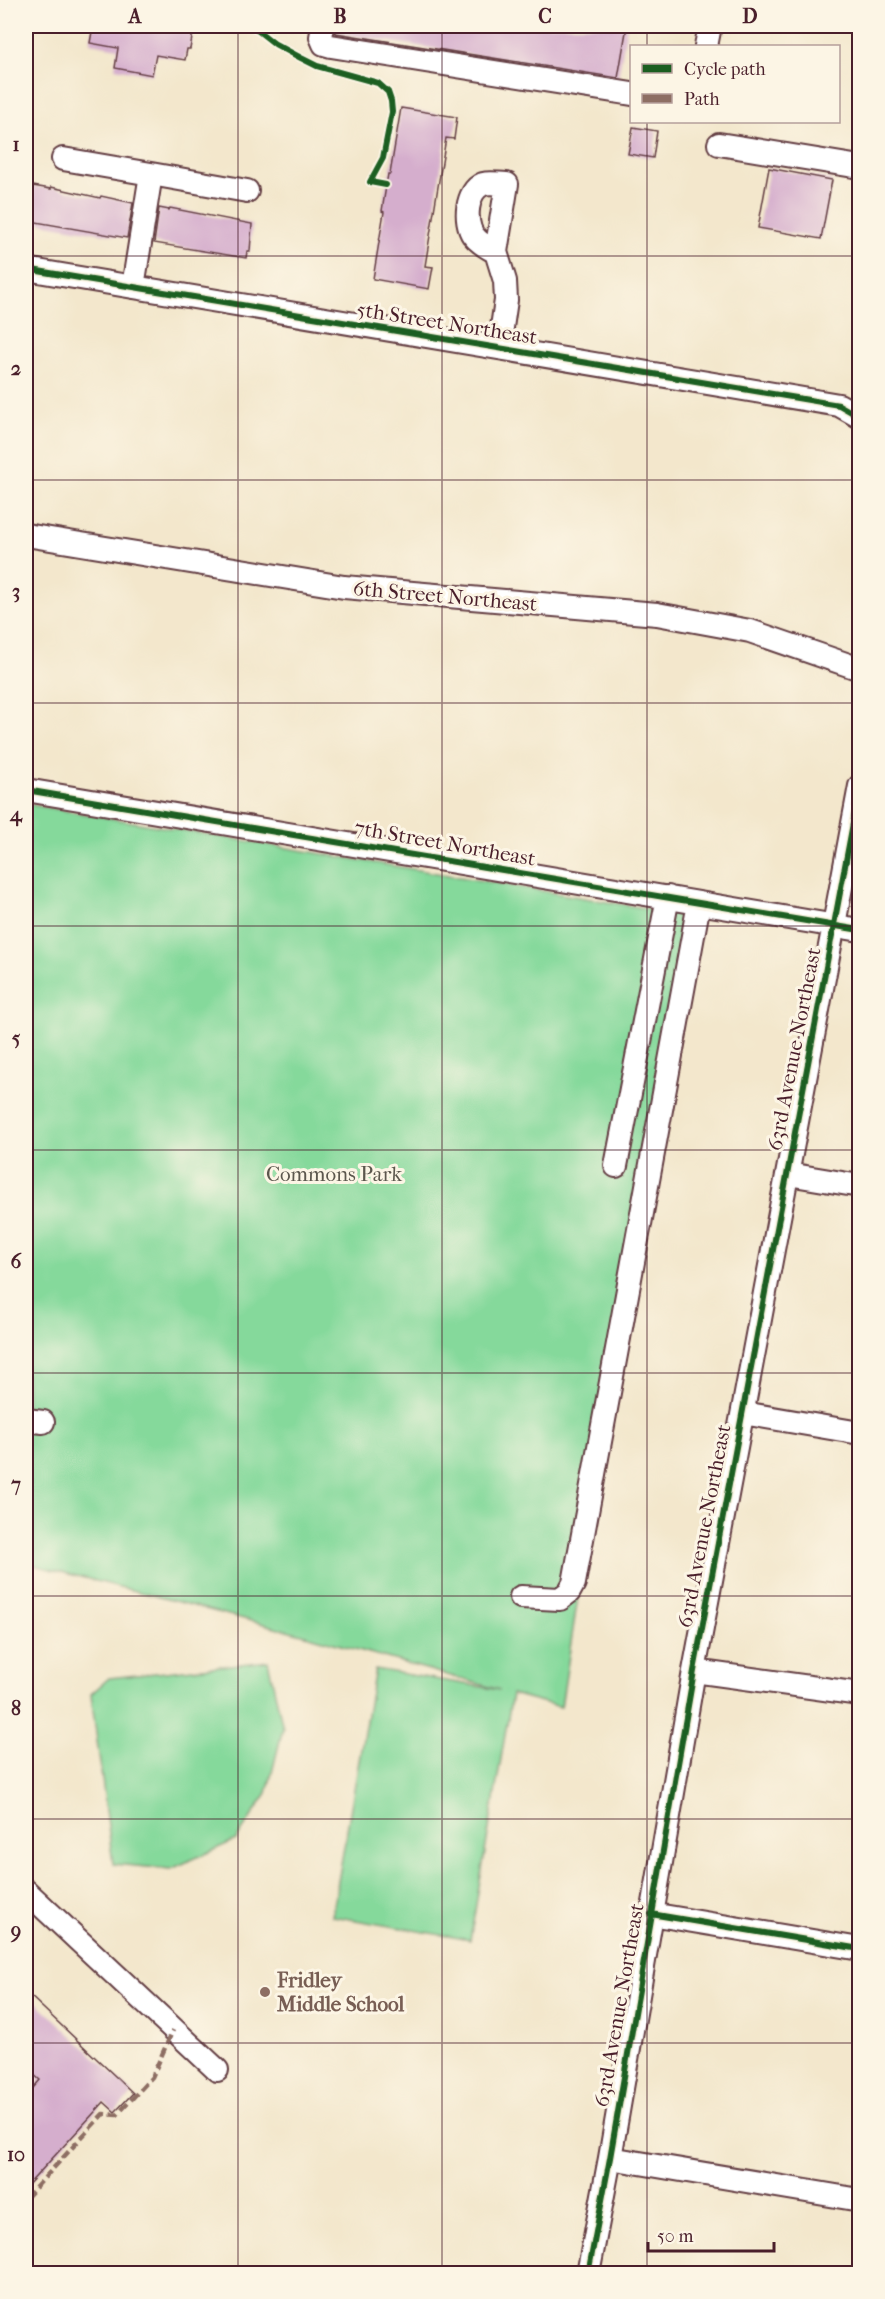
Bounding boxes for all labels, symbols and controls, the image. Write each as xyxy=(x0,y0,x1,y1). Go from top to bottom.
text: A xyxy=(127,5,143,28)
text: B xyxy=(333,5,347,28)
text: C xyxy=(538,5,552,28)
text: D xyxy=(742,5,758,28)
legend xyxy=(630,45,840,123)
text: Cycle path xyxy=(684,59,765,80)
text: Path xyxy=(684,89,720,110)
text: 1 xyxy=(12,133,20,156)
street label: 5th Street Northeast xyxy=(355,297,539,349)
text: 2 xyxy=(11,357,21,380)
street label: 6th Street Northeast xyxy=(352,576,539,616)
text: 3 xyxy=(12,580,20,603)
text: 4 xyxy=(9,803,23,827)
street label: 7th Street Northeast xyxy=(353,815,538,871)
street label: 63rd Avenue Northeast xyxy=(763,945,826,1153)
text: 5 xyxy=(12,1027,21,1050)
park label: Commons Park xyxy=(266,1162,402,1186)
text: 6 xyxy=(11,1250,23,1273)
street label: 63rd Avenue Northeast xyxy=(673,1422,736,1630)
text: 7 xyxy=(10,1473,21,1496)
text: 8 xyxy=(11,1697,21,1720)
street label: 63rd Avenue Northeast xyxy=(589,1901,649,2109)
text: 9 xyxy=(10,1920,21,1943)
place label: Fridley Middle School xyxy=(276,1968,405,2016)
marker: Fridley Middle School xyxy=(258,1985,272,1999)
text: 10 xyxy=(7,2143,25,2166)
scale bar xyxy=(648,2215,774,2253)
text: 50 m xyxy=(657,2226,694,2247)

